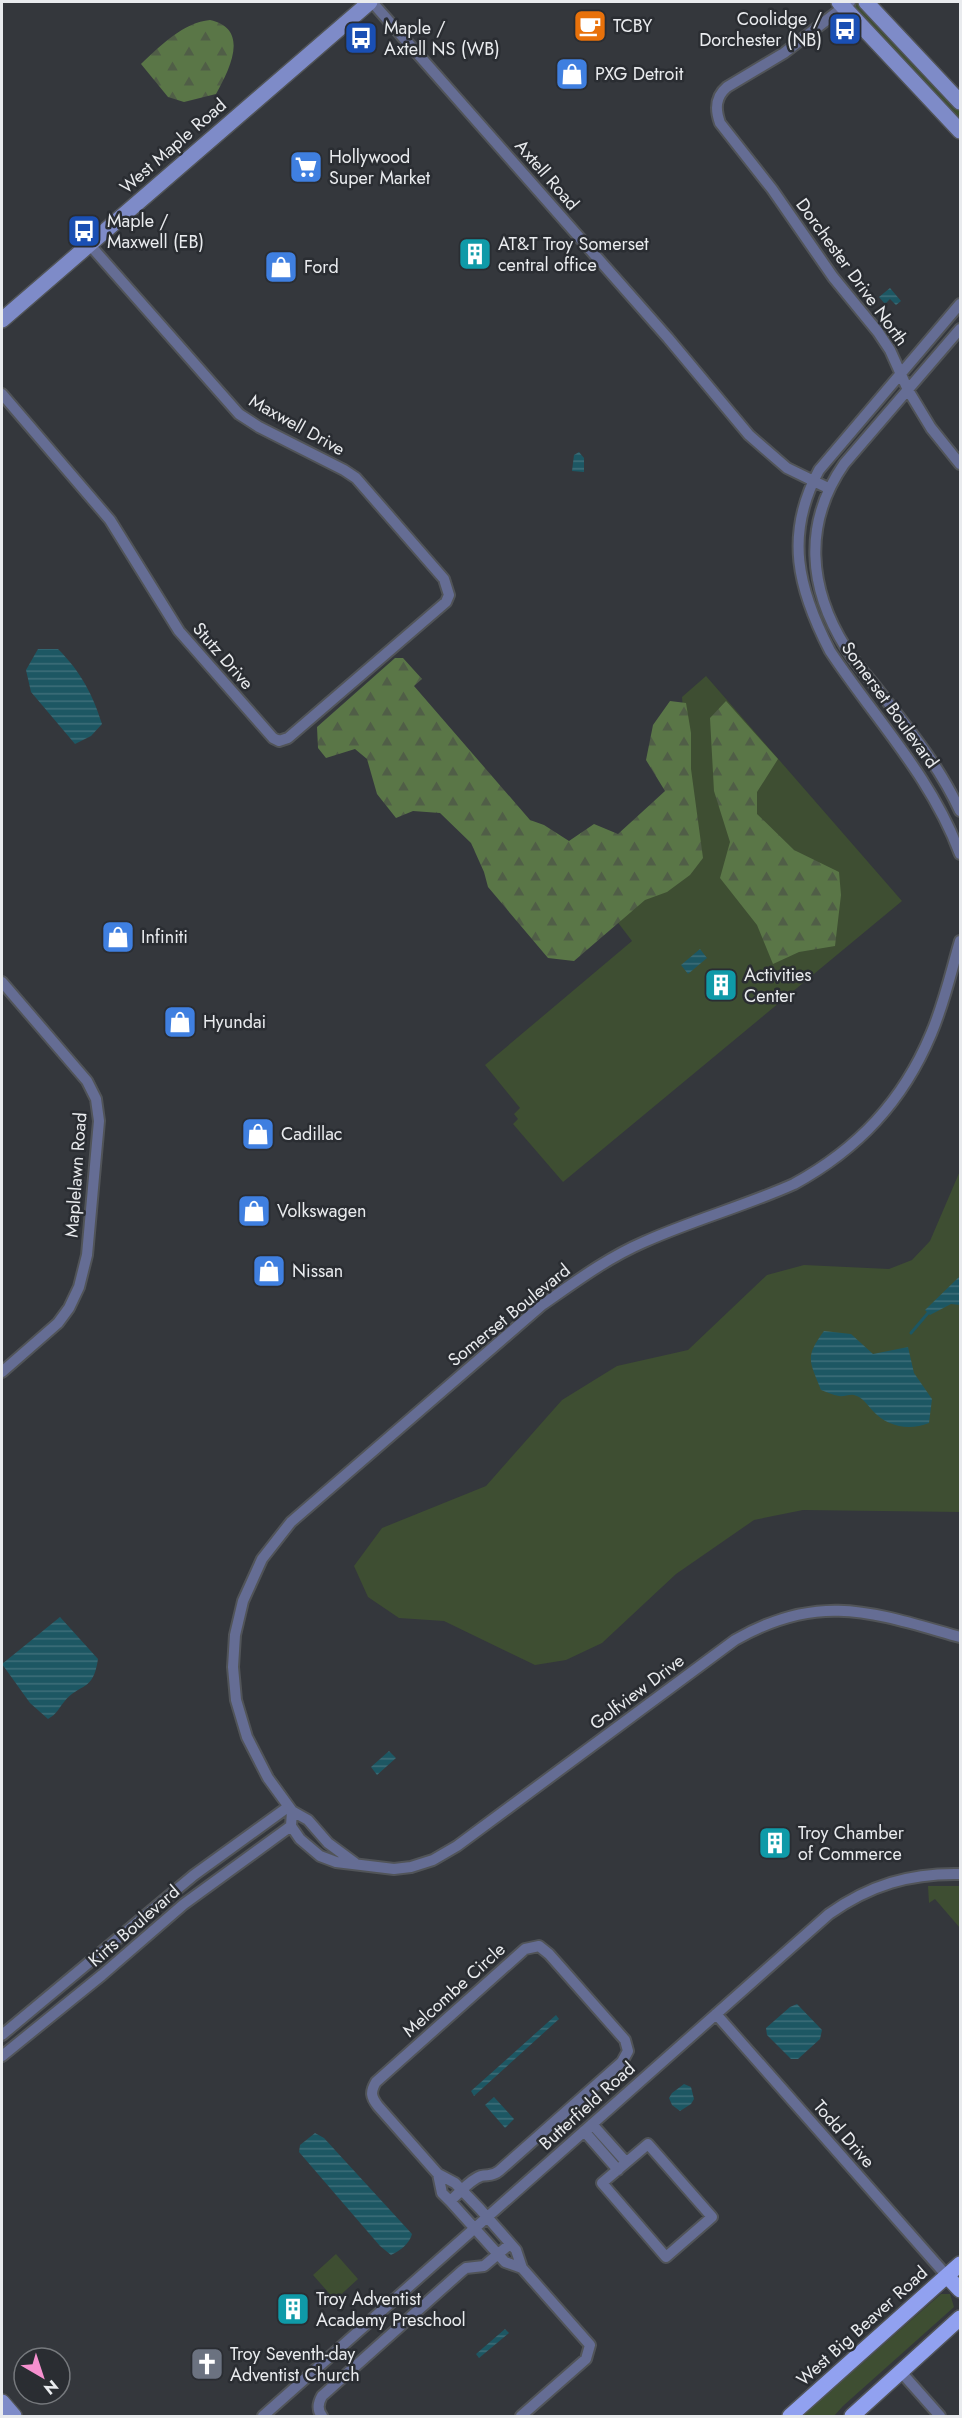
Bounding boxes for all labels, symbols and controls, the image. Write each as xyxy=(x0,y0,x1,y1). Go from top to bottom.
place label: Coolidge / Dorchester (NB) xyxy=(699,6,822,53)
cafe icon: TCBY xyxy=(572,8,608,44)
bus stop icon: Coolidge / Dorchester (NB) xyxy=(827,11,863,47)
place label: TCBY xyxy=(613,13,653,39)
place label: Maple / Axtell NS (WB) xyxy=(384,15,500,62)
bus stop icon: Maple / Axtell NS (WB) xyxy=(343,20,379,56)
shop icon: PXG Detroit xyxy=(554,56,590,92)
place label: PXG Detroit xyxy=(595,61,684,87)
street label: West Maple Road xyxy=(114,92,232,200)
street label: Axtell Road xyxy=(509,134,585,216)
place label: Hollywood Super Market xyxy=(329,144,431,191)
supermarket icon: Hollywood Super Market xyxy=(288,149,324,185)
street label: Dorchester Drive North xyxy=(790,193,914,351)
place label: Maple / Maxwell (EB) xyxy=(107,208,204,255)
bus stop icon: Maple / Maxwell (EB) xyxy=(66,213,102,249)
place label: AT&T Troy Somerset central office xyxy=(498,231,649,278)
building icon: AT&T Troy Somerset central office xyxy=(457,236,493,272)
shop icon: Ford xyxy=(263,249,299,285)
place label: Ford xyxy=(304,254,339,280)
street label: Maxwell Drive xyxy=(244,388,350,462)
street label: Stutz Drive xyxy=(186,617,260,695)
street label: Somerset Boulevard xyxy=(835,636,945,774)
shop icon: Infiniti xyxy=(100,919,136,955)
place label: Infiniti xyxy=(141,924,188,950)
place label: Activities Center xyxy=(744,962,812,1009)
building icon: Activities Center xyxy=(703,967,739,1003)
shop icon: Hyundai xyxy=(162,1004,198,1040)
place label: Hyundai xyxy=(203,1009,266,1035)
street label: Maplelawn Road xyxy=(59,1111,93,1239)
shop icon: Cadillac xyxy=(240,1116,276,1152)
place label: Cadillac xyxy=(281,1121,342,1147)
shop icon: Volkswagen xyxy=(236,1193,272,1229)
place label: Volkswagen xyxy=(277,1198,366,1224)
shop icon: Nissan xyxy=(251,1253,287,1289)
street label: Somerset Boulevard xyxy=(442,1257,576,1373)
place label: Nissan xyxy=(292,1258,343,1284)
street label: Golfview Drive xyxy=(584,1648,690,1736)
place label: Troy Chamber of Commerce xyxy=(798,1820,905,1867)
building icon: Troy Chamber of Commerce xyxy=(757,1825,793,1861)
street label: Kirts Boulevard xyxy=(83,1879,185,1973)
street label: Melcombe Circle xyxy=(397,1937,511,2043)
street label: Butterfield Road xyxy=(533,2056,641,2156)
street label: Todd Drive xyxy=(807,2094,881,2174)
street label: West Big Beaver Road xyxy=(791,2260,933,2392)
place label: Troy Adventist Academy Preschool xyxy=(316,2286,466,2333)
building icon: Troy Adventist Academy Preschool xyxy=(275,2291,311,2327)
place label: Troy Seventh-day Adventist Church xyxy=(230,2341,360,2388)
north arrow xyxy=(12,2346,72,2406)
church icon: Troy Seventh-day Adventist Church xyxy=(189,2346,225,2382)
text: N xyxy=(39,2374,63,2400)

